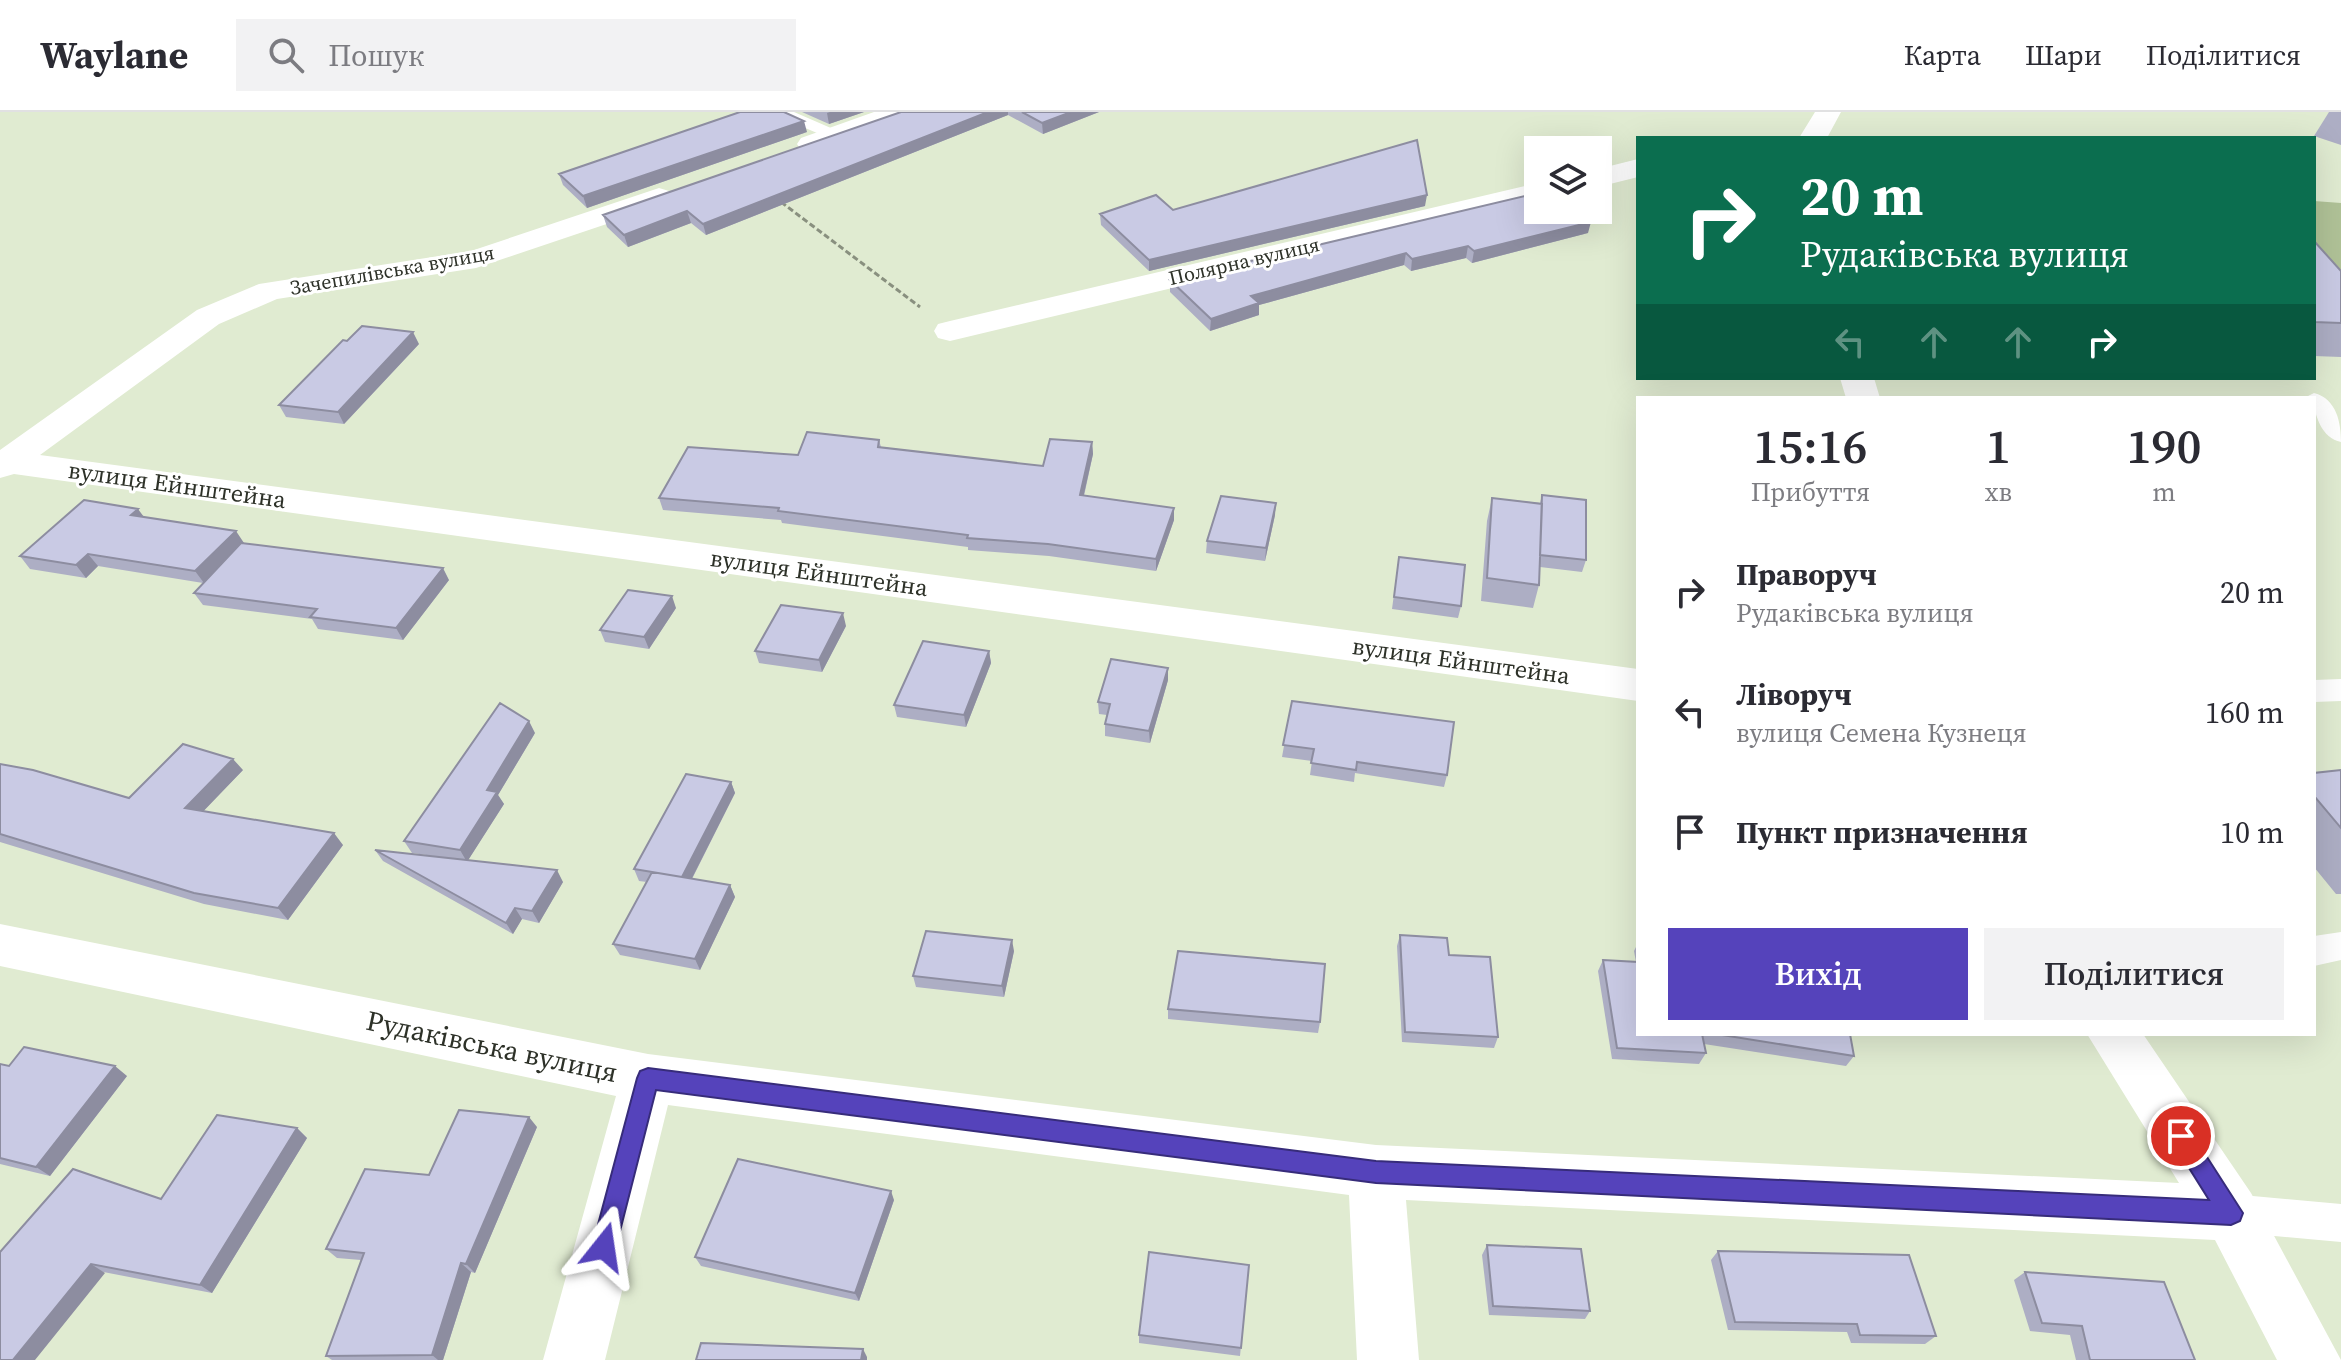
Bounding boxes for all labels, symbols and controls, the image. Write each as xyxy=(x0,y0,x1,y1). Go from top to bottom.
search box xyxy=(236,19,796,91)
text: Waylane xyxy=(40,29,188,81)
icon: search xyxy=(264,33,308,77)
text: Пошук xyxy=(328,35,424,76)
text: Карта xyxy=(1904,36,1981,74)
text: Шари xyxy=(2025,36,2102,74)
text: Поділитися xyxy=(2146,36,2301,74)
map controls xyxy=(1524,136,1612,224)
button: layers xyxy=(1524,136,1612,224)
text: 20 m xyxy=(1800,157,1923,234)
icon: right xyxy=(1668,168,1772,272)
street label: Полярна вулиця xyxy=(1166,230,1322,292)
text: Рудаківська вулиця xyxy=(1800,230,2129,279)
street label: Зачепилівська вулиця xyxy=(288,238,496,302)
icon: left xyxy=(1828,320,1872,364)
icon: ahead xyxy=(1912,320,1956,364)
icon: ahead xyxy=(1996,320,2040,364)
icon: right xyxy=(2080,320,2124,364)
text: 15:16 xyxy=(1753,413,1867,479)
text: 1 xyxy=(1986,413,2011,479)
text: 190 xyxy=(2126,413,2201,479)
street label: вулиця Ейнштейна xyxy=(66,453,289,516)
text: Прибуття xyxy=(1751,474,1870,510)
text: хв xyxy=(1985,474,2012,510)
text: m xyxy=(2152,474,2176,510)
street label: вулиця Ейнштейна xyxy=(708,541,931,604)
text: Праворуч xyxy=(1736,554,1877,595)
icon: right xyxy=(1668,570,1712,614)
text: 20 m xyxy=(2220,572,2284,613)
text: Рудаківська вулиця xyxy=(1736,595,1974,631)
street label: вулиця Ейнштейна xyxy=(1350,629,1573,692)
text: Ліворуч xyxy=(1736,674,1852,715)
icon: left xyxy=(1668,690,1712,734)
text: 160 m xyxy=(2205,692,2284,733)
text: вулиця Семена Кузнеця xyxy=(1736,715,2027,751)
icon: arrive xyxy=(1668,810,1712,854)
text: Пункт призначення xyxy=(1736,812,2028,853)
text: 10 m xyxy=(2220,812,2284,853)
button: Вихід xyxy=(1668,928,1968,1020)
button: Поділитися xyxy=(1984,928,2284,1020)
street label: Рудаківська вулиця xyxy=(363,1001,621,1091)
pin xyxy=(2147,1102,2215,1170)
icon: arrive xyxy=(2159,1114,2203,1158)
position arrow xyxy=(562,1205,646,1289)

